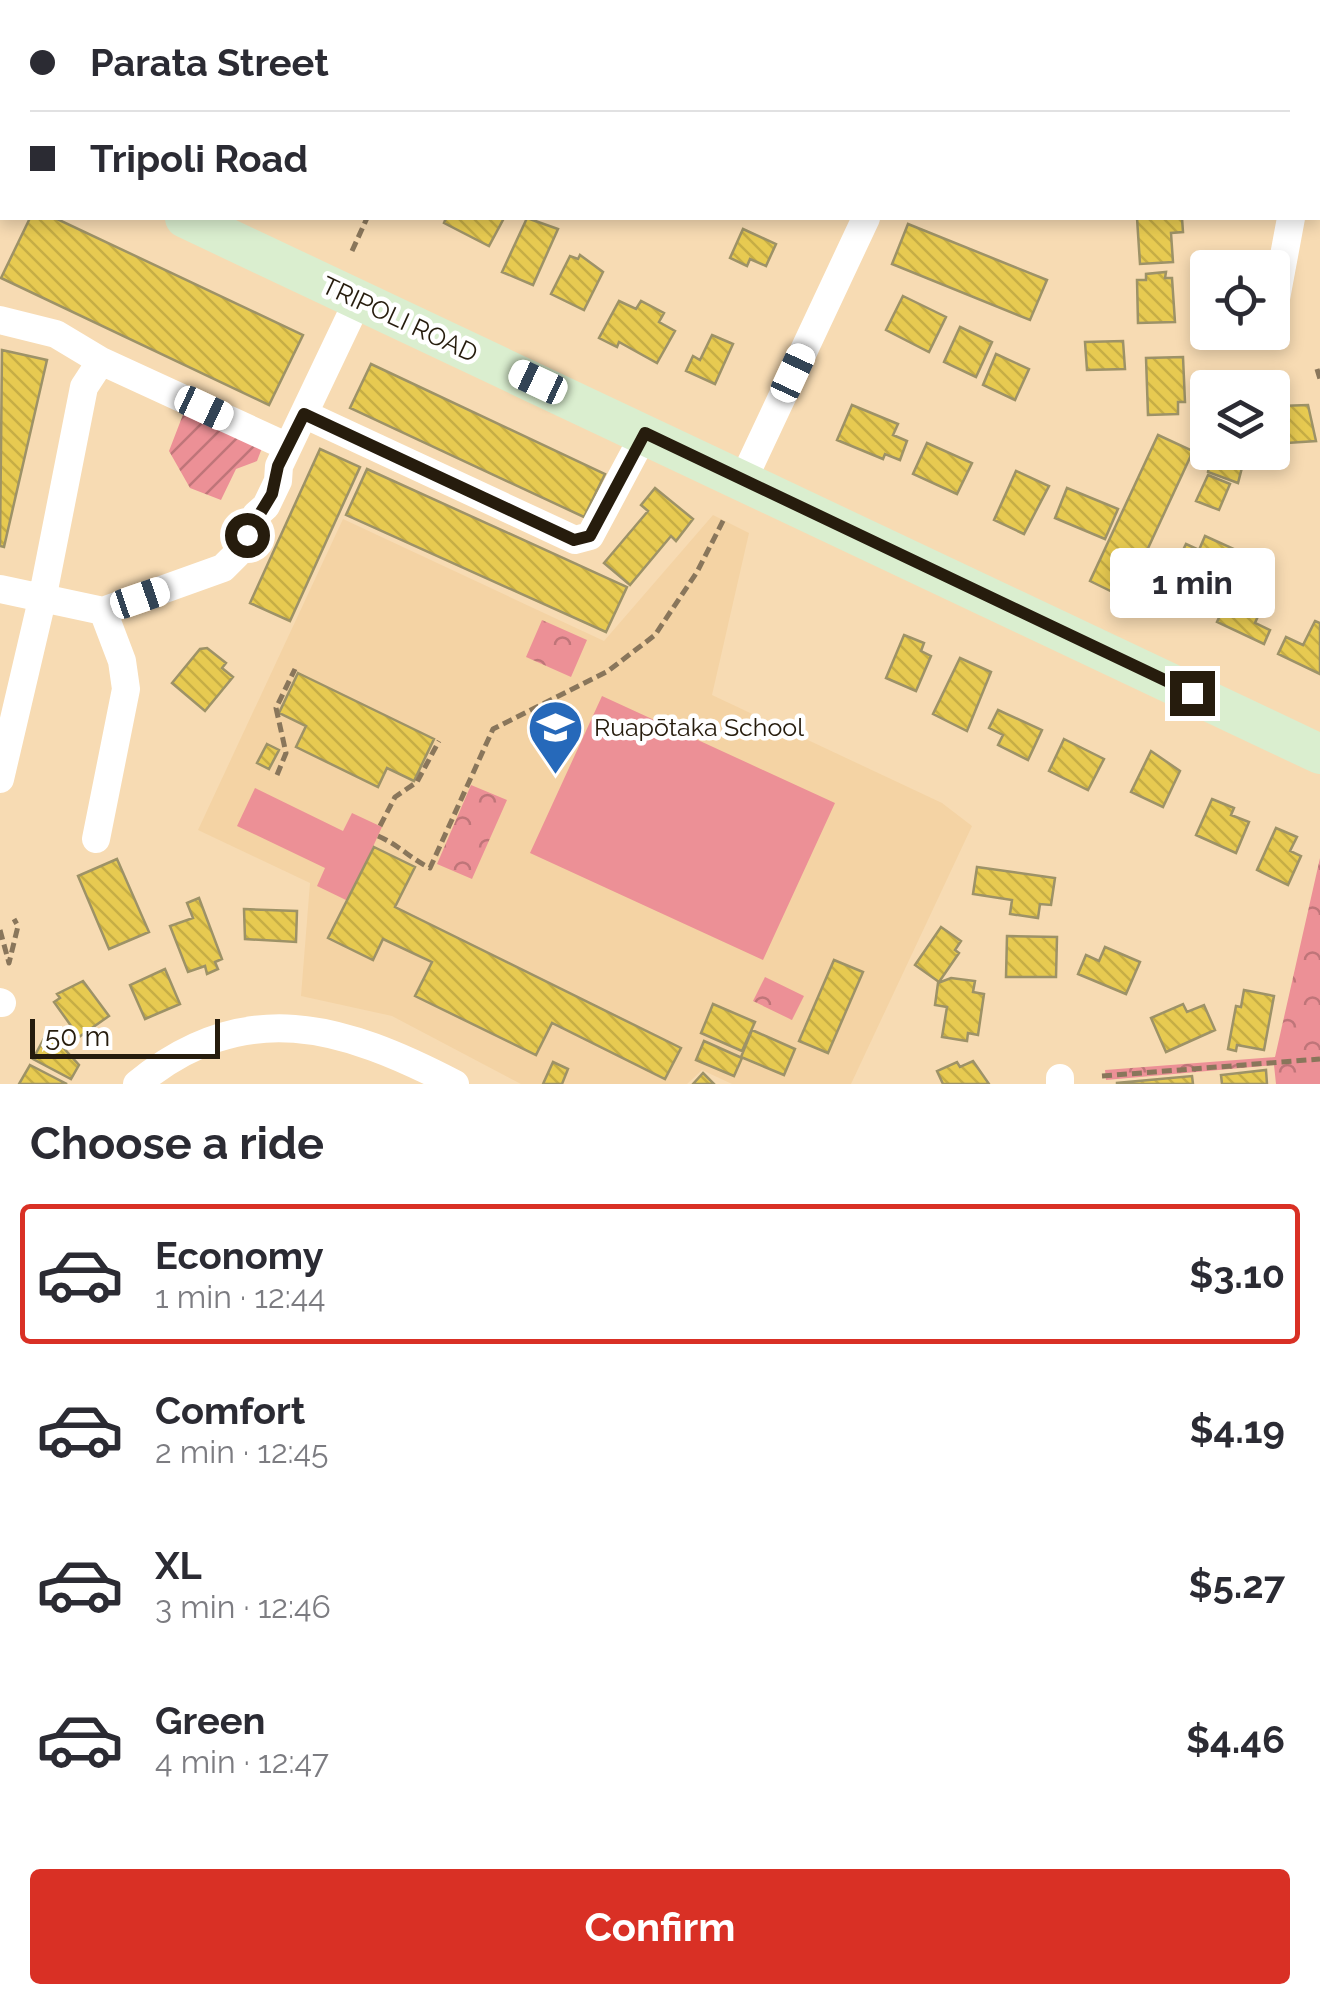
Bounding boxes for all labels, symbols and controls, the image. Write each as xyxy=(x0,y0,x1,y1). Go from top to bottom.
text: Parata Street xyxy=(90,40,329,85)
text: Tripoli Road xyxy=(90,136,308,181)
map controls xyxy=(1190,250,1290,470)
button: locate xyxy=(1190,250,1290,350)
street label: TRIPOLI ROAD xyxy=(317,270,483,368)
car xyxy=(767,339,819,407)
car xyxy=(504,356,572,408)
button: layers xyxy=(1190,370,1290,470)
car xyxy=(170,382,238,434)
route start xyxy=(225,513,270,558)
callout: 1 min xyxy=(1110,548,1274,618)
text: 1 min xyxy=(1152,564,1233,601)
car xyxy=(107,574,173,622)
route end xyxy=(1170,671,1215,716)
school or university icon: Ruapōtaka School xyxy=(525,697,585,776)
place label: Ruapōtaka School xyxy=(594,712,804,742)
scale bar xyxy=(30,1014,220,1058)
text: 50 m xyxy=(45,1020,110,1053)
text: Choose a ride xyxy=(30,1117,324,1170)
icon: car xyxy=(35,1229,125,1319)
text: Economy xyxy=(155,1233,324,1278)
text: $3.10 xyxy=(1189,1252,1285,1297)
text: 1 min · 12:44 xyxy=(155,1278,326,1315)
icon: car xyxy=(35,1384,125,1474)
text: Comfort xyxy=(155,1388,305,1433)
text: $4.19 xyxy=(1190,1407,1285,1452)
text: 2 min · 12:45 xyxy=(155,1433,329,1470)
icon: car xyxy=(35,1539,125,1629)
text: XL xyxy=(155,1543,202,1588)
text: $5.27 xyxy=(1189,1562,1285,1607)
text: 3 min · 12:46 xyxy=(155,1588,331,1625)
icon: car xyxy=(35,1694,125,1784)
text: Green xyxy=(155,1698,265,1743)
text: $4.46 xyxy=(1186,1717,1285,1762)
text: 4 min · 12:47 xyxy=(155,1743,329,1780)
button: Confirm xyxy=(30,1869,1290,1984)

